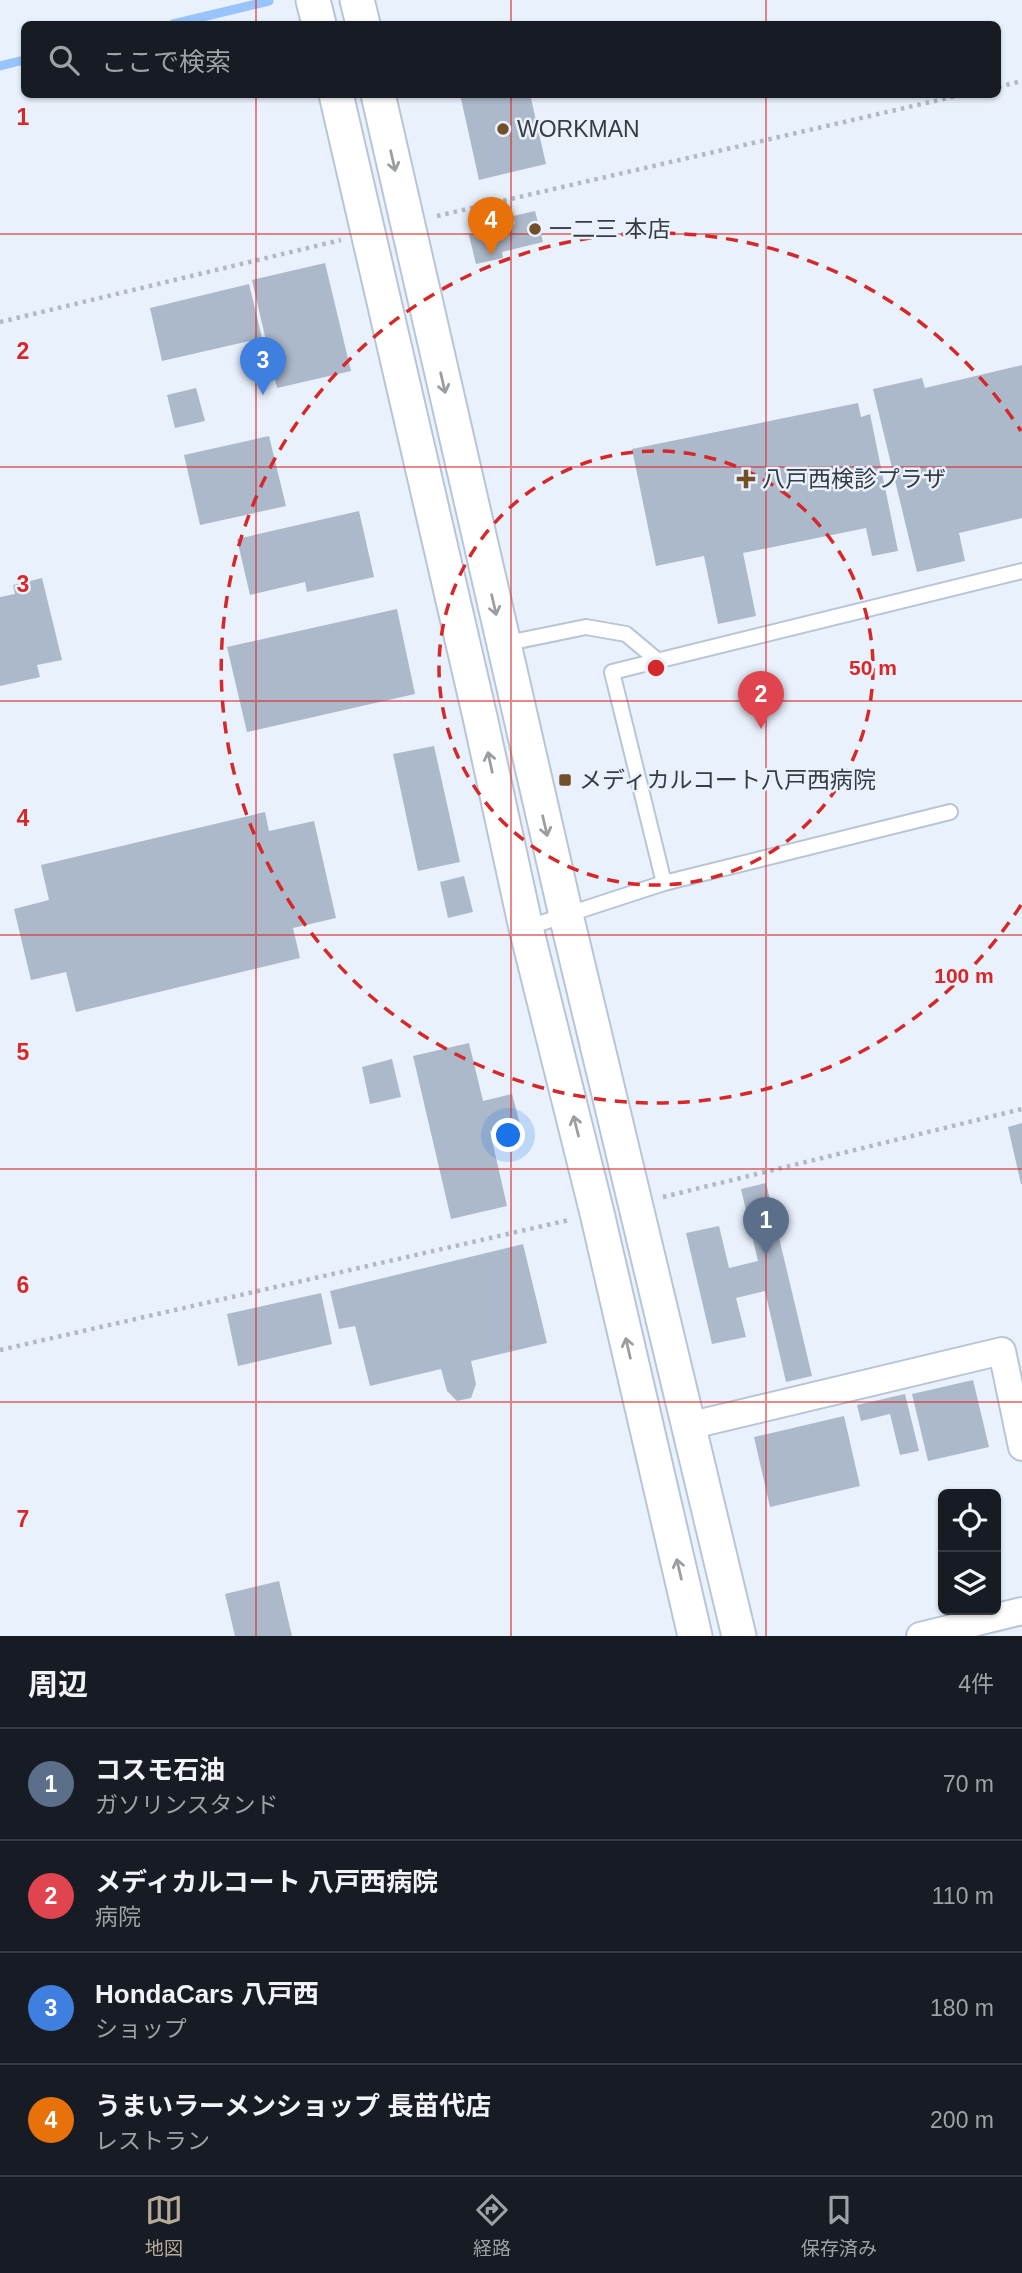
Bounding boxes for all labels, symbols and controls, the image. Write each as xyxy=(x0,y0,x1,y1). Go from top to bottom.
search box xyxy=(21,21,1001,98)
icon: search xyxy=(45,41,83,79)
text: ここで検索 xyxy=(101,47,231,77)
text: 1 xyxy=(17,104,30,130)
place label: WORKMAN xyxy=(517,116,640,142)
marker: WORKMAN xyxy=(495,121,511,137)
one-way arrow xyxy=(387,149,400,172)
pin: 4 xyxy=(468,197,514,255)
place label: 一二三 本店 xyxy=(549,216,670,242)
marker: 一二三 本店 xyxy=(527,221,543,237)
pin: 3 xyxy=(240,337,286,395)
text: 2 xyxy=(17,338,29,364)
one-way arrow xyxy=(437,371,451,394)
place label: 八戸西検診プラザ xyxy=(762,466,946,492)
marker: 八戸西検診プラザ xyxy=(736,469,756,489)
text: 3 xyxy=(17,571,29,597)
one-way arrow xyxy=(488,593,502,616)
centre of rings xyxy=(644,656,668,680)
text: 50 m xyxy=(849,656,897,679)
pin: 2 xyxy=(738,671,784,729)
one-way arrow xyxy=(483,751,496,774)
place label: メディカルコート八戸西病院 xyxy=(579,767,876,793)
marker: メディカルコート八戸西病院 xyxy=(557,772,573,788)
text: 4 xyxy=(17,805,30,831)
one-way arrow xyxy=(539,814,553,837)
text: 100 m xyxy=(934,964,994,987)
text: 5 xyxy=(17,1039,30,1065)
one-way arrow xyxy=(569,1116,582,1138)
your location xyxy=(491,1118,525,1152)
pin: 1 xyxy=(743,1197,789,1255)
text: 6 xyxy=(17,1272,29,1298)
one-way arrow xyxy=(621,1337,635,1360)
map controls xyxy=(938,1489,1001,1615)
button: locate xyxy=(938,1489,1001,1552)
text: 7 xyxy=(17,1506,29,1532)
button: layers xyxy=(938,1552,1001,1615)
one-way arrow xyxy=(672,1559,685,1581)
text: 周辺 xyxy=(28,1668,88,1701)
text: 4件 xyxy=(958,1671,994,1697)
text: コスモ石油 xyxy=(95,1755,225,1785)
text: 1 xyxy=(45,1771,57,1797)
text: 70 m xyxy=(943,1771,994,1797)
text: ガソリンスタンド xyxy=(95,1792,279,1818)
text: メディカルコート 八戸西病院 xyxy=(95,1867,438,1897)
text: 2 xyxy=(45,1883,57,1909)
text: 110 m xyxy=(932,1883,994,1909)
text: 病院 xyxy=(95,1904,141,1930)
text: HondaCars 八戸西 xyxy=(95,1979,319,2009)
text: 3 xyxy=(45,1995,57,2021)
text: 180 m xyxy=(930,1995,994,2021)
text: ショップ xyxy=(95,2016,187,2042)
text: うまいラーメンショップ 長苗代店 xyxy=(95,2091,491,2121)
text: 4 xyxy=(45,2107,57,2133)
text: 200 m xyxy=(930,2107,994,2133)
text: レストラン xyxy=(95,2128,210,2154)
tab: 地図 xyxy=(145,2191,183,2260)
tab: 経路 xyxy=(473,2191,511,2260)
tab: 保存済み xyxy=(801,2191,877,2260)

